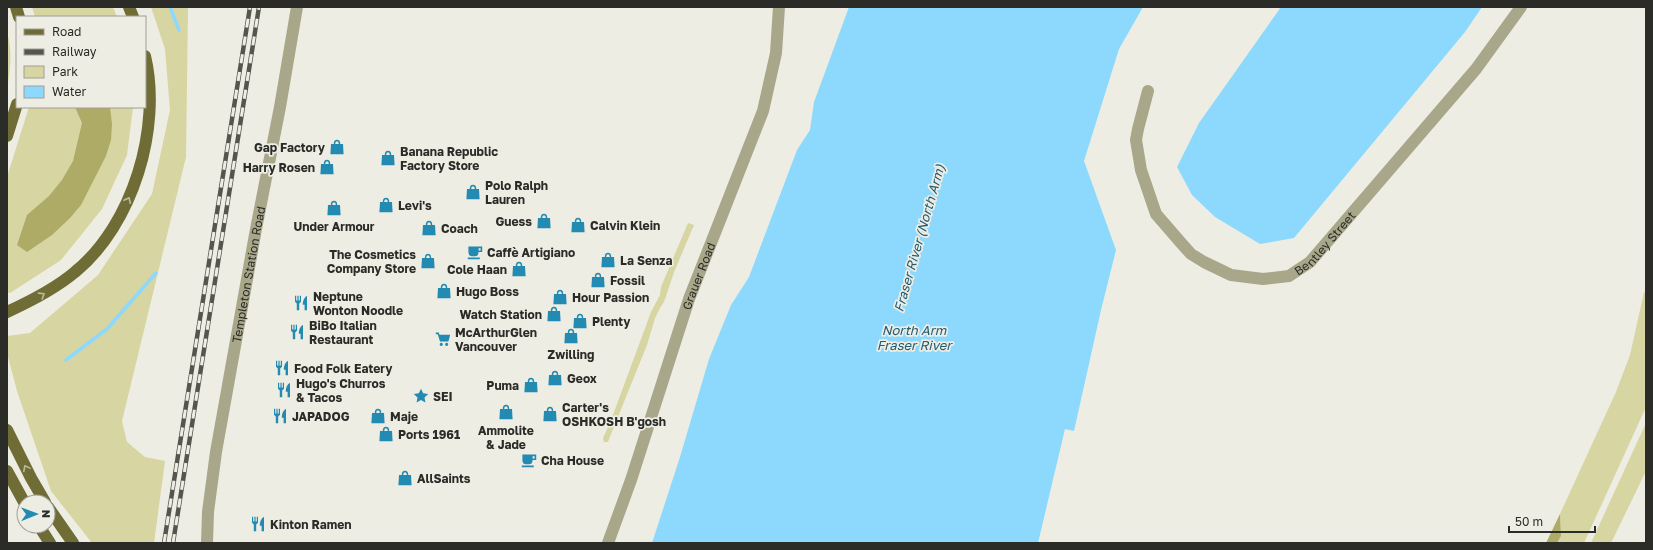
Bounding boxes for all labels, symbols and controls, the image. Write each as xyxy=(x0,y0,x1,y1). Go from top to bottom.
legend xyxy=(16,16,146,108)
text: Road xyxy=(52,24,81,39)
text: Railway xyxy=(52,44,97,59)
text: Park xyxy=(52,64,78,79)
text: Water xyxy=(52,84,86,99)
shop icon: Gap Factory xyxy=(328,138,346,156)
place label: Gap Factory xyxy=(254,140,326,155)
place label: Banana Republic Factory Store xyxy=(400,144,498,173)
shop icon: Banana Republic Factory Store xyxy=(379,149,397,167)
shop icon: Harry Rosen xyxy=(318,158,336,176)
place label: Harry Rosen xyxy=(243,160,315,175)
water label: Fraser River (North Arm) xyxy=(890,162,948,314)
place label: Polo Ralph Lauren xyxy=(485,178,548,207)
shop icon: Polo Ralph Lauren xyxy=(464,183,482,201)
shop icon: Levi's xyxy=(377,196,395,214)
one-way arrow xyxy=(123,197,131,205)
place label: Levi's xyxy=(398,198,432,213)
shop icon: Under Armour xyxy=(325,199,343,217)
street label: Templeton Station Road xyxy=(228,205,268,344)
street label: Bentley Street xyxy=(1291,208,1358,278)
shop icon: Guess xyxy=(535,212,553,230)
place label: Guess xyxy=(496,214,532,229)
shop icon: Calvin Klein xyxy=(569,216,587,234)
place label: Calvin Klein xyxy=(590,218,660,233)
place label: Under Armour xyxy=(294,219,375,234)
shop icon: Coach xyxy=(420,219,438,237)
place label: Coach xyxy=(441,221,478,236)
street label: Grauer Road xyxy=(679,240,718,311)
cafe icon: Caffè Artigiano xyxy=(466,243,484,261)
place label: Caffè Artigiano xyxy=(487,245,575,260)
place label: The Cosmetics Company Store xyxy=(327,247,416,276)
shop icon: La Senza xyxy=(599,251,617,269)
shop icon: The Cosmetics Company Store xyxy=(419,252,437,270)
place label: La Senza xyxy=(620,253,672,268)
shop icon: Cole Haan xyxy=(510,260,528,278)
place label: Cole Haan xyxy=(447,262,507,277)
shop icon: Fossil xyxy=(589,271,607,289)
place label: Fossil xyxy=(610,273,645,288)
shop icon: Hugo Boss xyxy=(435,282,453,300)
place label: Hugo Boss xyxy=(456,284,519,299)
shop icon: Hour Passion xyxy=(551,288,569,306)
place label: Neptune Wonton Noodle xyxy=(313,289,403,318)
place label: Hour Passion xyxy=(572,290,649,305)
one-way arrow xyxy=(38,292,45,299)
restaurant icon: Neptune Wonton Noodle xyxy=(292,294,310,312)
shop icon: Watch Station xyxy=(545,305,563,323)
place label: Watch Station xyxy=(459,307,542,322)
shop icon: Plenty xyxy=(571,312,589,330)
place label: Plenty xyxy=(592,314,631,329)
place label: BiBo Italian Restaurant xyxy=(309,318,377,347)
water label: North Arm Fraser River xyxy=(877,322,953,353)
restaurant icon: BiBo Italian Restaurant xyxy=(288,323,306,341)
place label: McArthurGlen Vancouver xyxy=(455,325,537,354)
shop icon: Zwilling xyxy=(562,327,580,345)
supermarket icon: McArthurGlen Vancouver xyxy=(434,330,452,348)
place label: Zwilling xyxy=(548,347,594,362)
restaurant icon: Food Folk Eatery xyxy=(273,359,291,377)
place label: Food Folk Eatery xyxy=(294,361,393,376)
shop icon: Geox xyxy=(546,369,564,387)
place label: Geox xyxy=(567,371,597,386)
place label: Hugo's Churros & Tacos xyxy=(296,376,386,405)
shop icon: Puma xyxy=(522,376,540,394)
place label: Puma xyxy=(486,378,519,393)
restaurant icon: Hugo's Churros & Tacos xyxy=(275,381,293,399)
place icon: SEI xyxy=(412,387,430,405)
place label: SEI xyxy=(433,389,453,404)
place label: Carter's OSHKOSH B'gosh xyxy=(562,400,666,429)
shop icon: Ammolite & Jade xyxy=(497,403,515,421)
shop icon: Carter's OSHKOSH B'gosh xyxy=(541,405,559,423)
restaurant icon: JAPADOG xyxy=(271,407,289,425)
shop icon: Maje xyxy=(369,407,387,425)
place label: JAPADOG xyxy=(292,409,350,424)
place label: Maje xyxy=(390,409,418,424)
place label: Ammolite & Jade xyxy=(478,423,534,452)
shop icon: Ports 1961 xyxy=(377,425,395,443)
place label: Ports 1961 xyxy=(398,427,460,442)
cafe icon: Cha House xyxy=(520,451,538,469)
place label: Cha House xyxy=(541,453,604,468)
one-way arrow xyxy=(23,465,30,472)
shop icon: AllSaints xyxy=(396,469,414,487)
place label: AllSaints xyxy=(417,471,471,486)
north arrow xyxy=(16,494,56,534)
scale bar xyxy=(1509,508,1595,534)
text: N xyxy=(40,510,53,518)
text: 50 m xyxy=(1515,514,1543,529)
restaurant icon: Kinton Ramen xyxy=(249,515,267,533)
place label: Kinton Ramen xyxy=(270,517,351,532)

